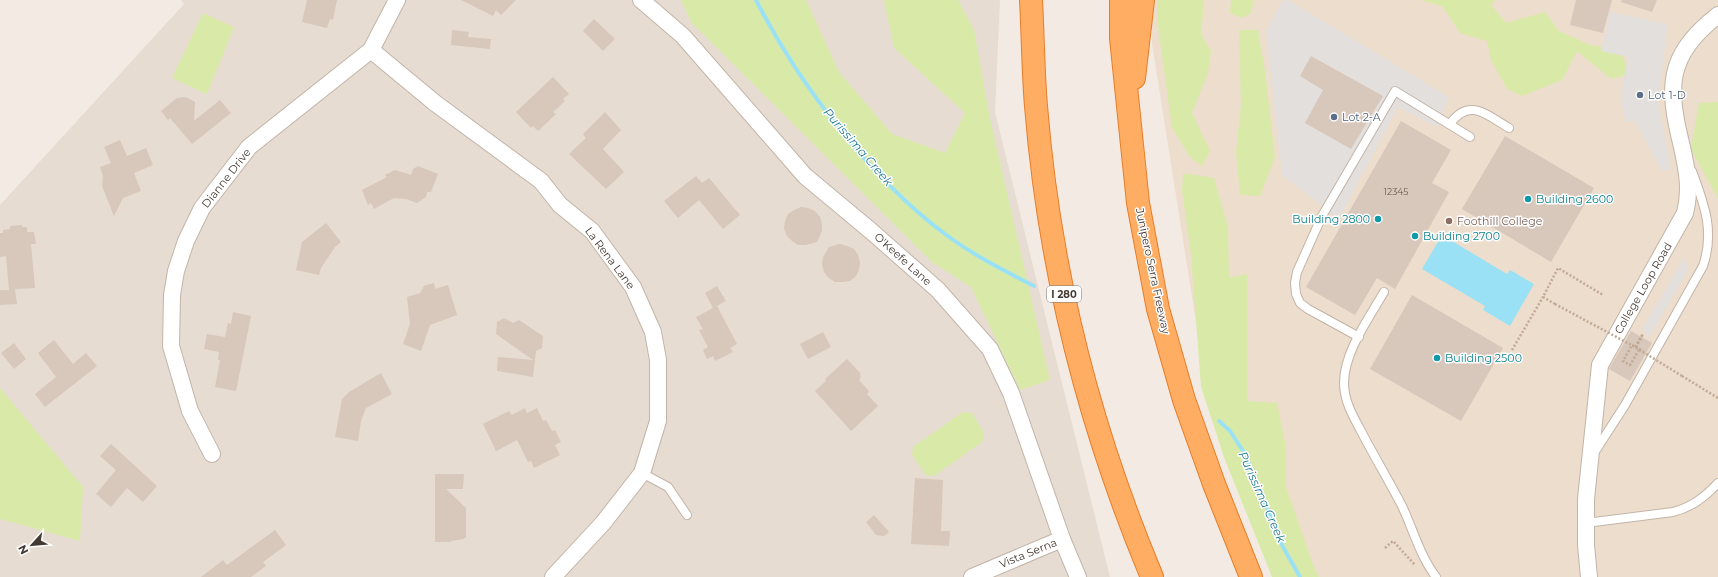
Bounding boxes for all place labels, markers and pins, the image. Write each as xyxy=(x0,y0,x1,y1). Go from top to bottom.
place label: Lot 1-D xyxy=(1648,88,1686,102)
marker: Lot 1-D xyxy=(1635,90,1645,100)
place label: Lot 2-A xyxy=(1342,110,1381,124)
marker: Lot 2-A xyxy=(1329,112,1339,122)
place label: Building 2600 xyxy=(1536,192,1613,206)
marker: Building 2600 xyxy=(1523,194,1533,204)
place label: Building 2800 xyxy=(1292,212,1370,226)
marker: Building 2800 xyxy=(1373,214,1383,224)
place label: Foothill College xyxy=(1457,214,1543,228)
marker: Foothill College xyxy=(1444,216,1454,226)
place label: Building 2700 xyxy=(1423,229,1500,243)
marker: Building 2700 xyxy=(1410,231,1420,241)
place label: Building 2500 xyxy=(1445,351,1522,365)
marker: Building 2500 xyxy=(1432,353,1442,363)

